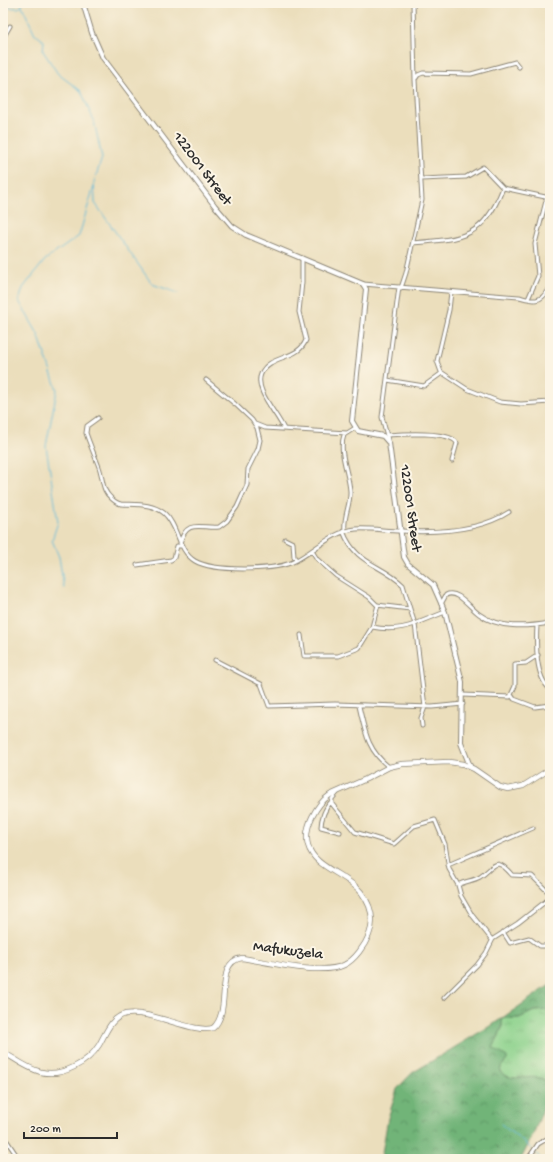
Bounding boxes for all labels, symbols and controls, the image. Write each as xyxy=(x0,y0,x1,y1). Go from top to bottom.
street label: 122001 Street xyxy=(168,128,237,211)
street label: 122001 Street xyxy=(395,462,425,554)
street label: Mafukuzela xyxy=(252,938,325,964)
scale bar xyxy=(24,1114,117,1140)
text: 200 m xyxy=(30,1123,61,1137)

